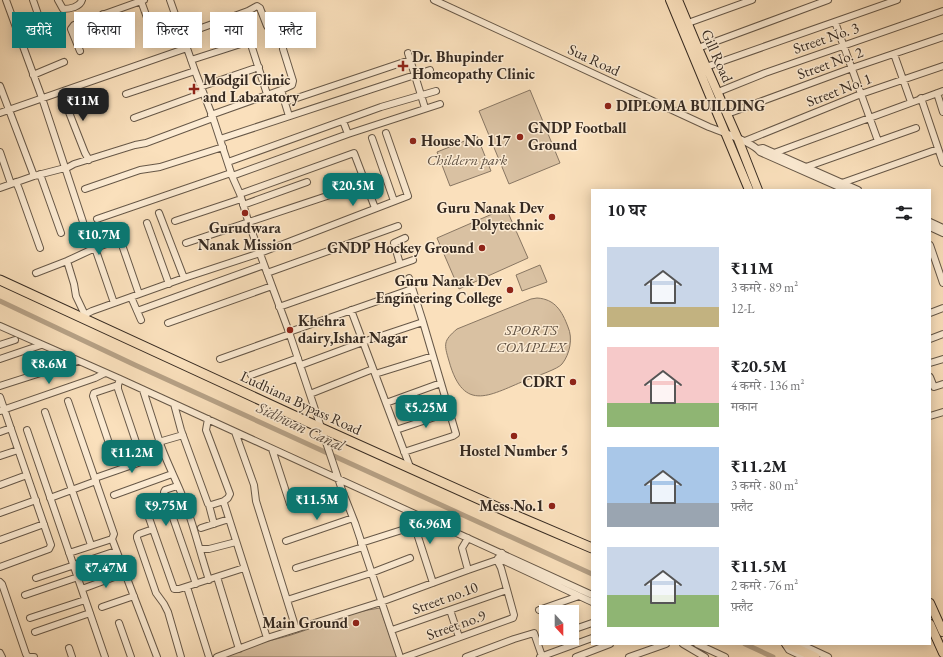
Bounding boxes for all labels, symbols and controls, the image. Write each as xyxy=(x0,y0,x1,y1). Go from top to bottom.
chip: खरीदें xyxy=(12,12,66,48)
chip: किराया xyxy=(74,12,135,48)
chip: फ़िल्टर xyxy=(143,12,202,48)
chip: नया xyxy=(210,12,257,48)
chip: फ़्लैट xyxy=(265,12,316,48)
street label: Street No. 3 xyxy=(790,17,861,58)
street label: Gill Road xyxy=(697,26,738,86)
street label: Sua Road xyxy=(565,39,624,80)
street label: Street No. 2 xyxy=(794,42,866,83)
place label: Dr. Bhupinder Homeopathy Clinic xyxy=(412,47,535,83)
marker: Dr. Bhupinder Homeopathy Clinic xyxy=(397,60,409,72)
street label: Street No. 1 xyxy=(803,68,874,111)
place label: Modgil Clinic and Labaratory xyxy=(203,70,300,106)
marker: Modgil Clinic and Labaratory xyxy=(188,83,200,95)
pin: ₹11M xyxy=(59,88,107,122)
text: ₹11M xyxy=(67,92,99,109)
place label: DIPLOMA BUILDING xyxy=(616,96,765,115)
marker: DIPLOMA BUILDING xyxy=(603,101,613,111)
place label: GNDP Football Ground xyxy=(528,118,627,154)
place label: House No 117 xyxy=(421,131,511,150)
marker: GNDP Football Ground xyxy=(515,132,525,142)
marker: House No 117 xyxy=(408,136,418,146)
park label: Childern park xyxy=(427,150,508,169)
pin: ₹20.5M xyxy=(320,173,386,207)
text: ₹20.5M xyxy=(332,177,374,194)
place label: Guru Nanak Dev Polytechnic xyxy=(437,198,545,234)
text: 10 घर xyxy=(607,199,646,221)
icon: filters xyxy=(893,202,915,224)
marker: Gurudwara Nanak Mission xyxy=(240,208,250,218)
marker: Guru Nanak Dev Polytechnic xyxy=(547,212,557,222)
place label: Gurudwara Nanak Mission xyxy=(198,218,293,254)
pin: ₹10.7M xyxy=(66,222,132,256)
text: ₹10.7M xyxy=(78,226,120,243)
place label: GNDP Hockey Ground xyxy=(327,238,475,257)
marker: GNDP Hockey Ground xyxy=(477,243,487,253)
text: ₹11M xyxy=(731,257,774,279)
icon: home xyxy=(639,263,687,311)
place label: Guru Nanak Dev Engineering College xyxy=(376,271,503,307)
text: 3 कमरे · 89 m² xyxy=(731,279,798,296)
marker: Guru Nanak Dev Engineering College xyxy=(505,285,515,295)
text: 12-L xyxy=(731,300,755,317)
place label: Khehra dairy,Ishar Nagar xyxy=(298,311,408,347)
park label: SPORTS COMPLEX xyxy=(496,320,569,356)
marker: Khehra dairy,Ishar Nagar xyxy=(285,325,295,335)
pin: ₹8.6M xyxy=(21,351,77,385)
text: ₹8.6M xyxy=(31,355,67,372)
text: ₹20.5M xyxy=(731,355,787,377)
icon: home xyxy=(639,363,687,411)
street label: Ludhiana Bypass Road xyxy=(238,366,365,439)
place label: CDRT xyxy=(523,372,566,391)
marker: CDRT xyxy=(568,377,578,387)
text: 4 कमरे · 136 m² xyxy=(731,377,804,394)
pin: ₹5.25M xyxy=(393,395,459,429)
water label: Sidhwan Canal xyxy=(252,396,349,456)
text: मकान xyxy=(731,398,757,415)
text: ₹5.25M xyxy=(405,399,447,416)
marker: Hostel Number 5 xyxy=(509,431,519,441)
pin: ₹11.2M xyxy=(99,440,165,474)
place label: Hostel Number 5 xyxy=(459,441,569,460)
text: ₹11.2M xyxy=(111,444,153,461)
text: ₹11.2M xyxy=(731,455,787,477)
icon: home xyxy=(639,463,687,511)
text: 3 कमरे · 80 m² xyxy=(731,477,798,494)
pin: ₹11.5M xyxy=(284,487,350,521)
text: ₹11.5M xyxy=(296,491,338,508)
pin: ₹9.75M xyxy=(133,493,199,527)
place label: Mess No.1 xyxy=(479,496,544,515)
text: ₹9.75M xyxy=(145,497,187,514)
text: फ़्लैट xyxy=(731,498,753,515)
marker: Mess No.1 xyxy=(547,501,557,511)
pin: ₹6.96M xyxy=(397,511,463,545)
text: ₹6.96M xyxy=(409,515,451,532)
pin: ₹7.47M xyxy=(73,555,139,589)
text: ₹11.5M xyxy=(731,555,787,577)
text: ₹7.47M xyxy=(85,559,127,576)
icon: home xyxy=(639,563,687,611)
street label: Street no.10 xyxy=(409,577,480,618)
text: 2 कमरे · 76 m² xyxy=(731,577,798,594)
text: फ़्लैट xyxy=(731,598,753,615)
street label: Street no.9 xyxy=(424,605,488,644)
north arrow xyxy=(539,605,579,645)
map controls xyxy=(539,605,579,645)
place label: Main Ground xyxy=(262,613,349,632)
marker: Main Ground xyxy=(351,618,361,628)

